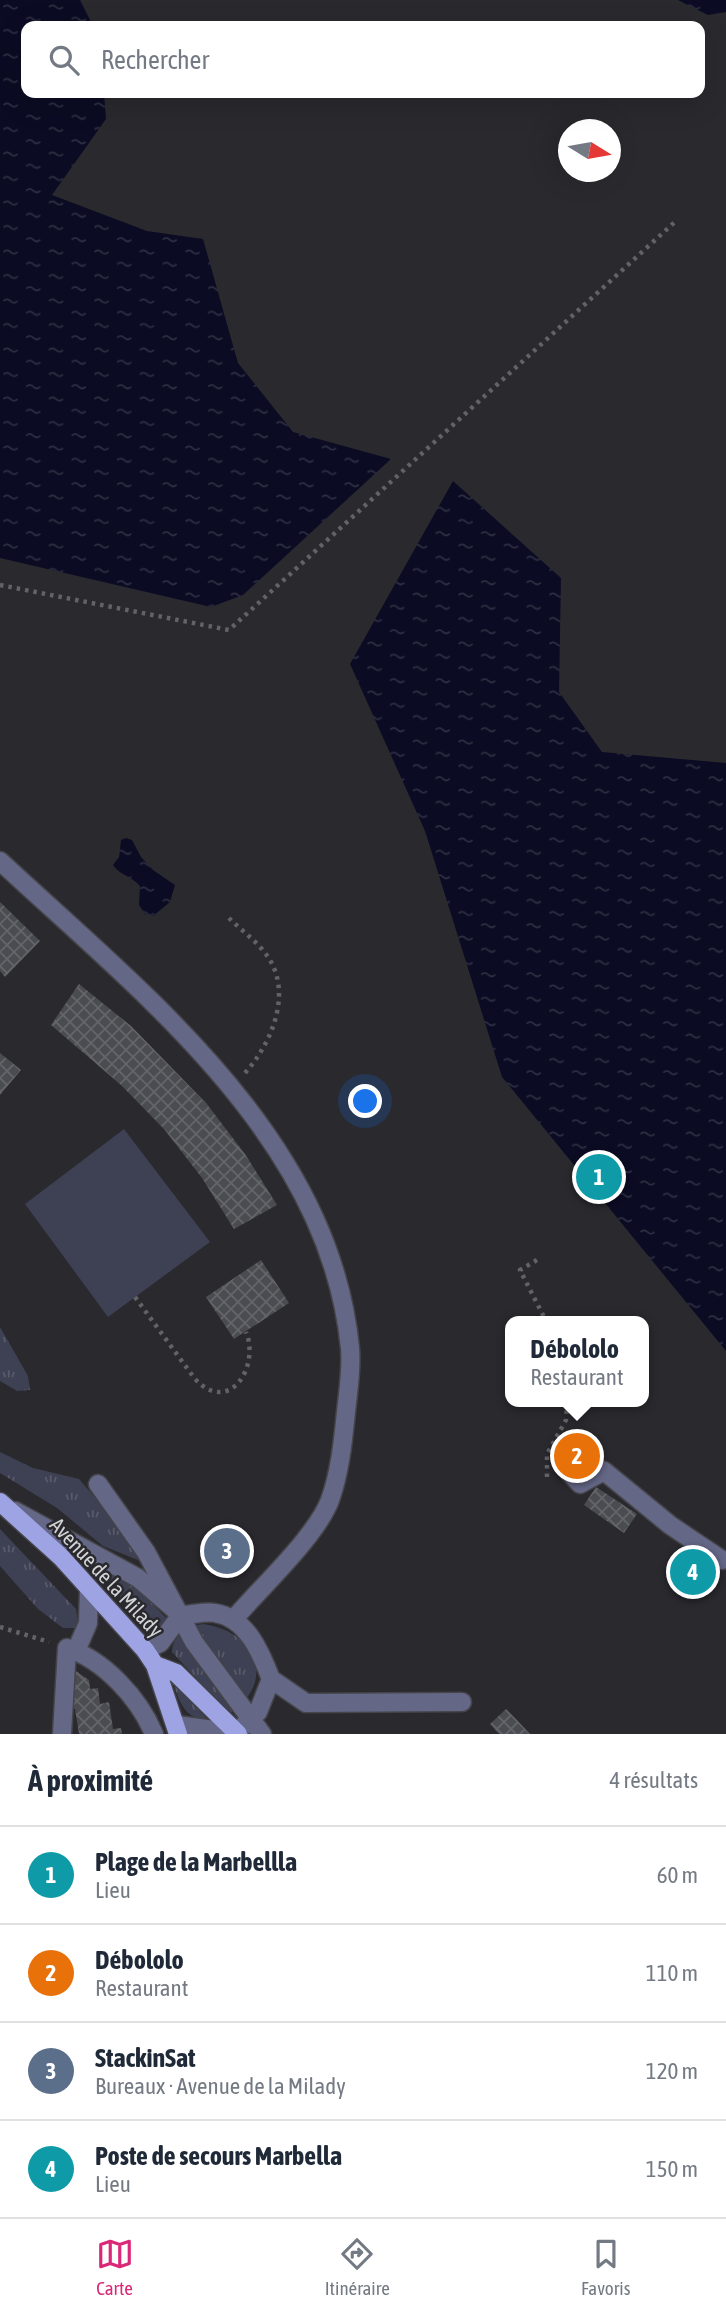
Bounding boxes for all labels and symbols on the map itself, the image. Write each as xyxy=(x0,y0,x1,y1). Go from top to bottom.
north arrow xyxy=(558,119,621,182)
your location xyxy=(348,1084,382,1118)
pin: 1 xyxy=(576,1151,622,1203)
pin: 2 xyxy=(554,1430,600,1482)
street label: Avenue de la Milady xyxy=(46,1512,169,1642)
pin: 3 xyxy=(204,1525,250,1577)
pin: 4 xyxy=(670,1546,716,1598)

